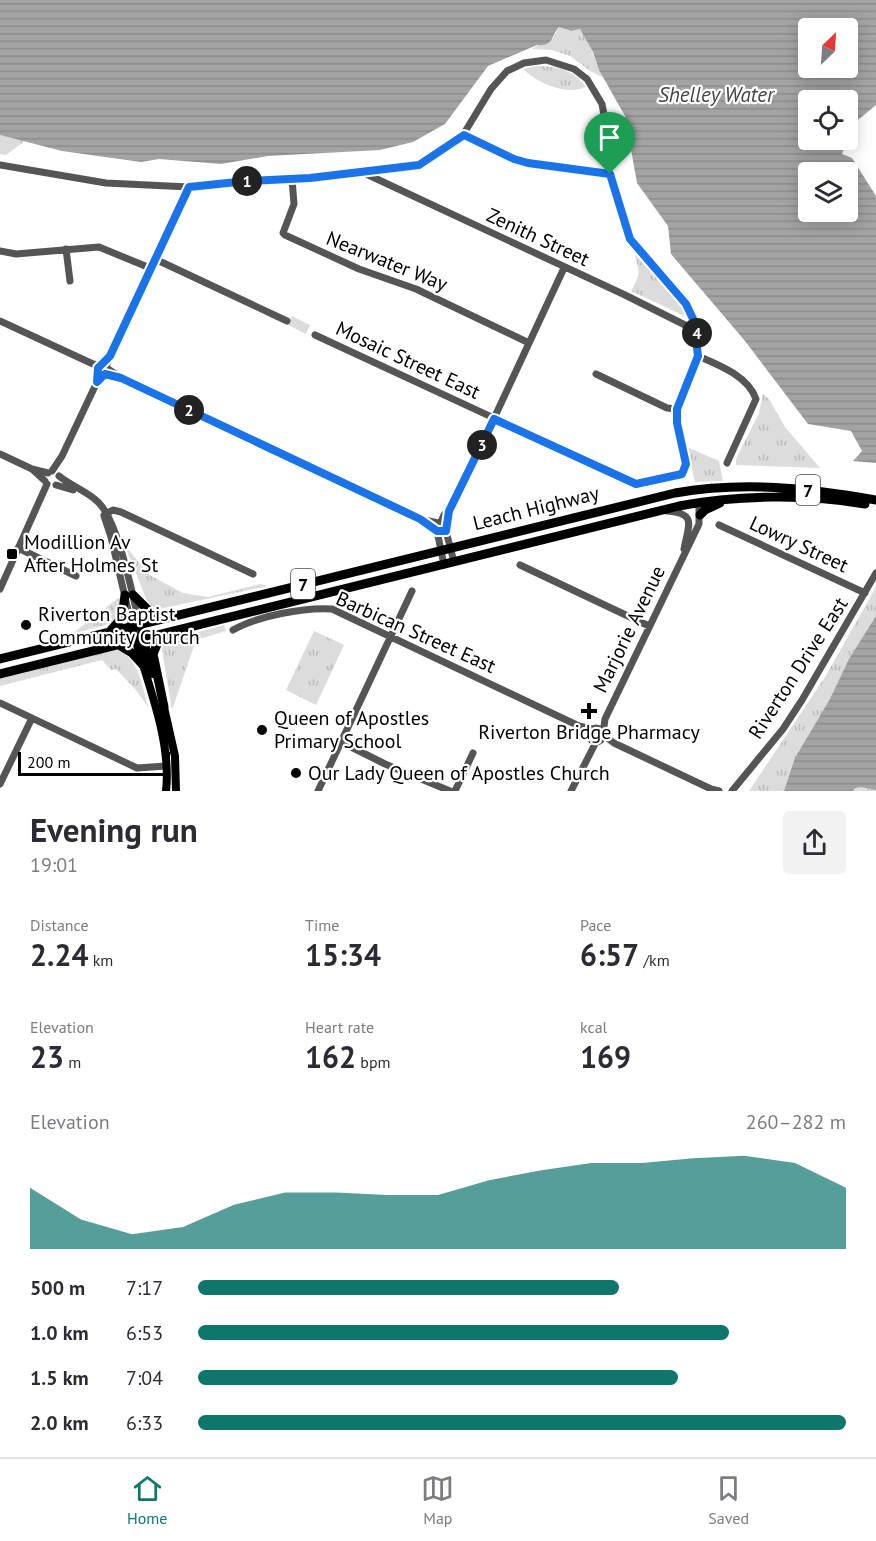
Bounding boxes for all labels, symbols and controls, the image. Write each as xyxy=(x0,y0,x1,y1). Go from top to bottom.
north arrow xyxy=(798,18,858,78)
map controls xyxy=(798,18,858,222)
water label: Shelley Water xyxy=(658,81,776,108)
button: locate xyxy=(798,90,858,150)
pin xyxy=(584,112,635,174)
icon: arrive xyxy=(593,121,626,154)
button: layers xyxy=(798,162,858,222)
pin: 1 xyxy=(232,166,262,196)
text: 1 xyxy=(242,171,252,191)
street label: Zenith Street xyxy=(482,202,594,272)
street label: Nearwater Way xyxy=(323,225,452,297)
street label: Mosaic Street East xyxy=(332,315,485,405)
pin: 4 xyxy=(682,318,712,348)
text: 4 xyxy=(692,323,702,343)
pin: 2 xyxy=(174,395,204,425)
text: 2 xyxy=(184,400,194,420)
pin: 3 xyxy=(467,430,497,460)
text: 3 xyxy=(477,435,487,455)
road number: 7 xyxy=(796,475,820,505)
street label: Leach Highway xyxy=(470,480,602,536)
street label: Lowry Street xyxy=(745,510,853,578)
place label: Modillion Av After Holmes St xyxy=(24,529,158,578)
marker: Modillion Av After Holmes St xyxy=(5,547,19,561)
street label: Marjorie Avenue xyxy=(587,561,671,697)
road number: 7 xyxy=(291,569,315,599)
street label: Barbican Street East xyxy=(332,585,500,679)
street label: Riverton Drive East xyxy=(742,592,854,744)
place label: Riverton Baptist Community Church xyxy=(38,601,200,650)
marker: Riverton Baptist Community Church xyxy=(19,618,33,632)
marker: Riverton Bridge Pharmacy xyxy=(582,704,596,718)
place label: Queen of Apostles Primary School xyxy=(274,705,429,754)
place label: Riverton Bridge Pharmacy xyxy=(478,719,701,745)
marker: Queen of Apostles Primary School xyxy=(255,723,269,737)
scale bar xyxy=(18,749,170,776)
text: 200 m xyxy=(27,752,70,772)
place label: Our Lady Queen of Apostles Church xyxy=(308,760,610,786)
marker: Our Lady Queen of Apostles Church xyxy=(289,766,303,780)
text: Evening run xyxy=(30,808,198,851)
button: share xyxy=(783,811,846,874)
text: 19:01 xyxy=(30,852,78,878)
text: Distance xyxy=(30,915,89,935)
text: Time xyxy=(305,915,339,935)
text: Pace xyxy=(580,915,611,935)
text: 2.24 xyxy=(30,935,88,974)
text: 15:34 xyxy=(305,935,381,974)
text: 6:57 xyxy=(580,935,639,974)
text: km xyxy=(88,950,113,970)
text: /km xyxy=(639,950,670,970)
text: Elevation xyxy=(30,1017,94,1037)
text: Heart rate xyxy=(305,1017,374,1037)
text: kcal xyxy=(580,1017,607,1037)
text: 23 xyxy=(30,1037,64,1076)
text: 162 xyxy=(305,1037,356,1076)
text: 169 xyxy=(580,1037,631,1076)
text: m xyxy=(64,1052,81,1072)
text: bpm xyxy=(356,1052,391,1072)
text: Elevation xyxy=(30,1109,110,1135)
text: 260–282 m xyxy=(746,1109,846,1135)
text: 500 m xyxy=(30,1275,85,1301)
text: 7:17 xyxy=(126,1275,163,1301)
text: 1.0 km xyxy=(30,1320,89,1346)
text: 6:53 xyxy=(126,1320,163,1346)
text: 1.5 km xyxy=(30,1365,89,1391)
text: 7:04 xyxy=(126,1365,163,1391)
text: 2.0 km xyxy=(30,1410,89,1436)
text: 6:33 xyxy=(126,1410,163,1436)
tab: Home xyxy=(127,1472,167,1528)
tab: Map xyxy=(421,1472,454,1528)
tab: Saved xyxy=(708,1472,749,1528)

